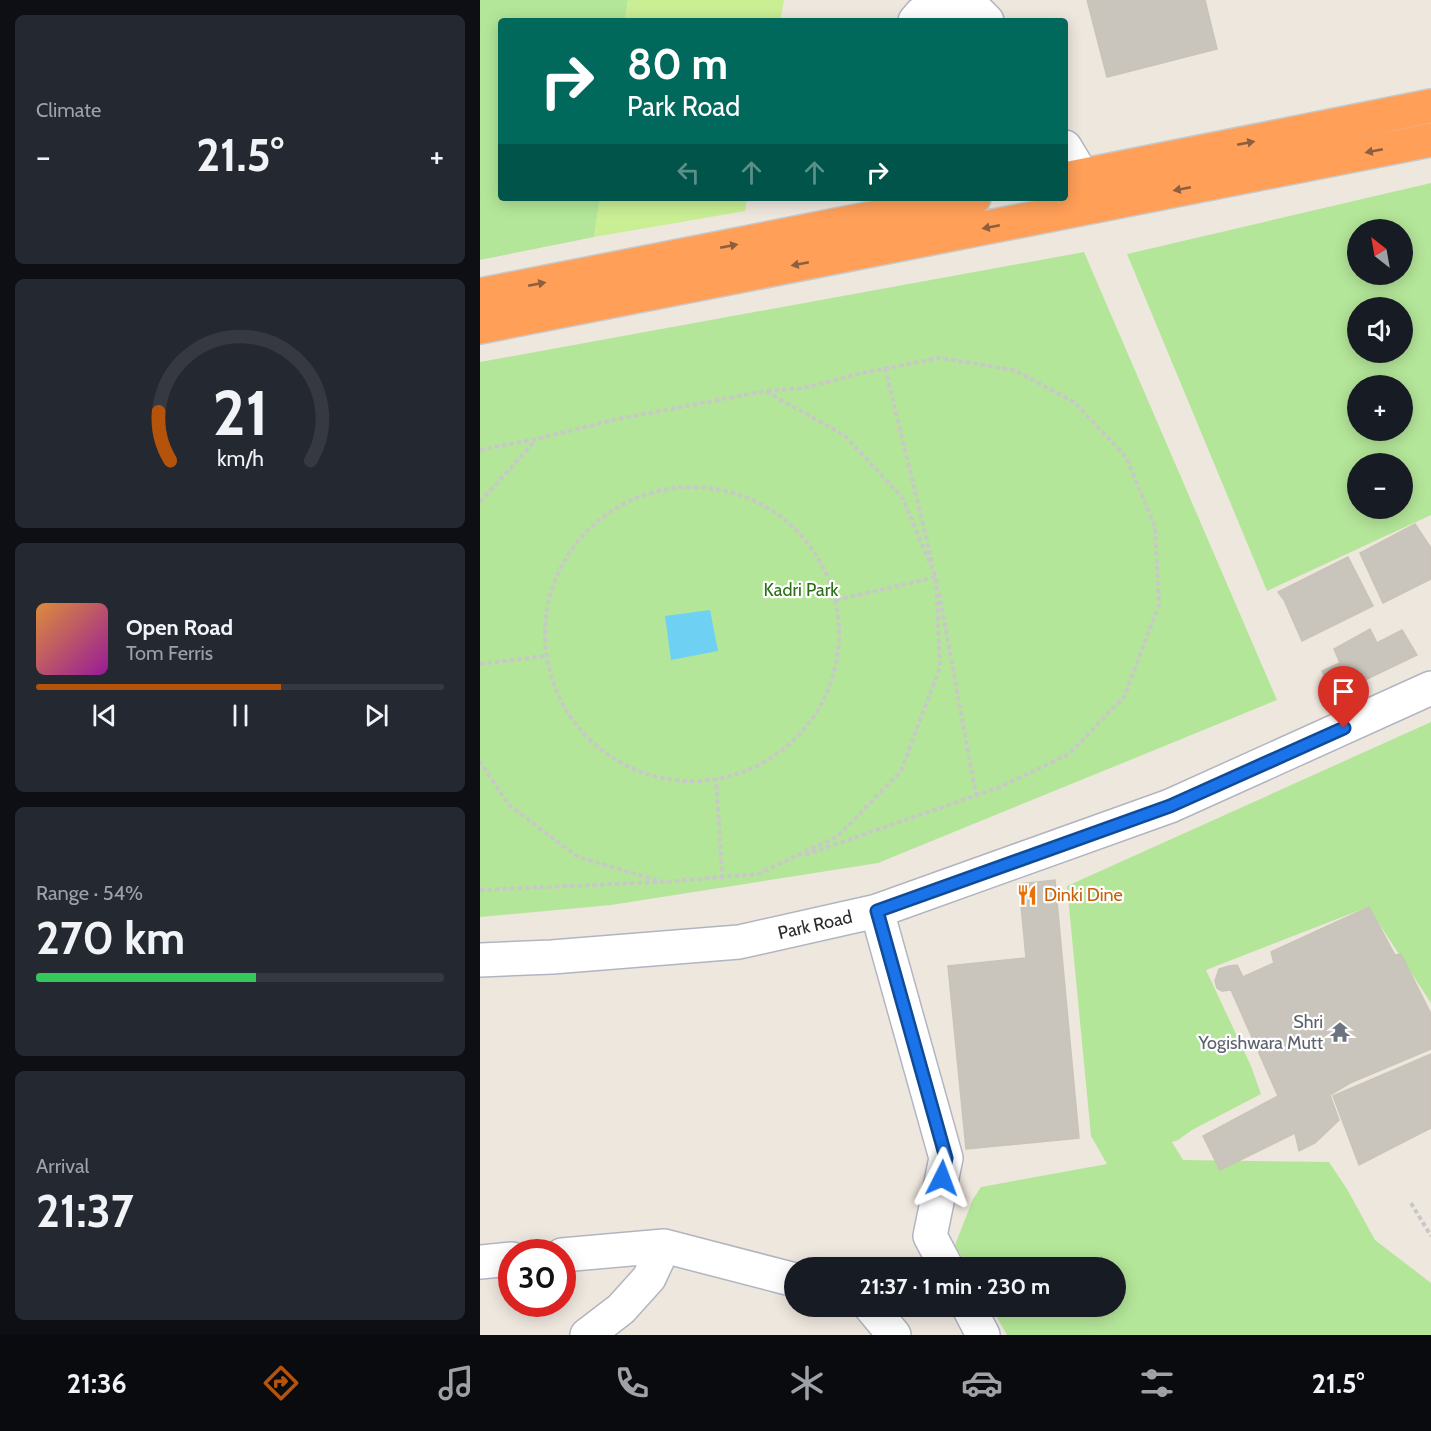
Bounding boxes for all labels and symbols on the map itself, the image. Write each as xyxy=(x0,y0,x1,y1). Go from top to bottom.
one-way arrow xyxy=(1237,138,1256,147)
one-way arrow xyxy=(1364,147,1383,156)
one-way arrow xyxy=(1173,185,1192,194)
north arrow xyxy=(1347,219,1413,285)
one-way arrow xyxy=(981,223,1000,232)
one-way arrow xyxy=(719,241,738,251)
one-way arrow xyxy=(790,260,809,269)
one-way arrow xyxy=(528,279,547,288)
park label: Kadri Park xyxy=(764,579,839,601)
pin xyxy=(1318,666,1369,728)
restaurant icon: Dinki Dine xyxy=(1015,883,1039,907)
place label: Dinki Dine xyxy=(1044,884,1123,906)
street label: Park Road xyxy=(776,906,854,944)
place label: Shri Yogishwara Mutt xyxy=(1197,1011,1323,1054)
temple icon: Shri Yogishwara Mutt xyxy=(1328,1020,1352,1044)
position arrow xyxy=(910,1146,974,1210)
speed limit sign: 30 xyxy=(498,1239,576,1317)

